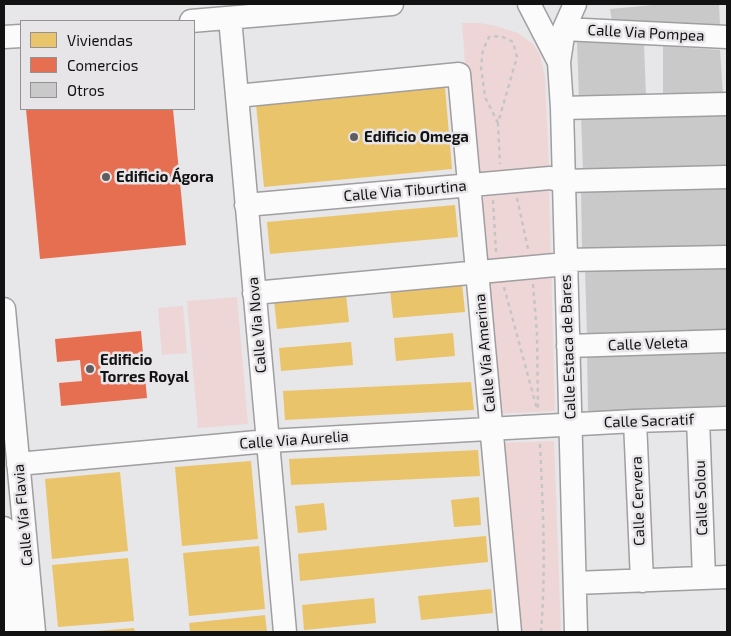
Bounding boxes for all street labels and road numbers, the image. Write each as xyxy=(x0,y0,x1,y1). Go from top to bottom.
street label: Calle Via Pompea xyxy=(587,21,705,45)
street label: Calle Via Tiburtina xyxy=(343,177,467,205)
street label: Calle Estaca de Bares xyxy=(556,274,580,420)
street label: Calle Via Nova xyxy=(244,276,270,374)
street label: Calle Vía Amerina xyxy=(471,293,499,413)
street label: Calle Veleta xyxy=(608,334,688,354)
street label: Calle Sacratif xyxy=(603,410,695,432)
street label: Calle Via Aurelia xyxy=(239,427,349,453)
street label: Calle Cervera xyxy=(627,456,649,546)
street label: Calle Solou xyxy=(691,460,711,536)
street label: Calle Vía Flavia xyxy=(10,463,36,567)

